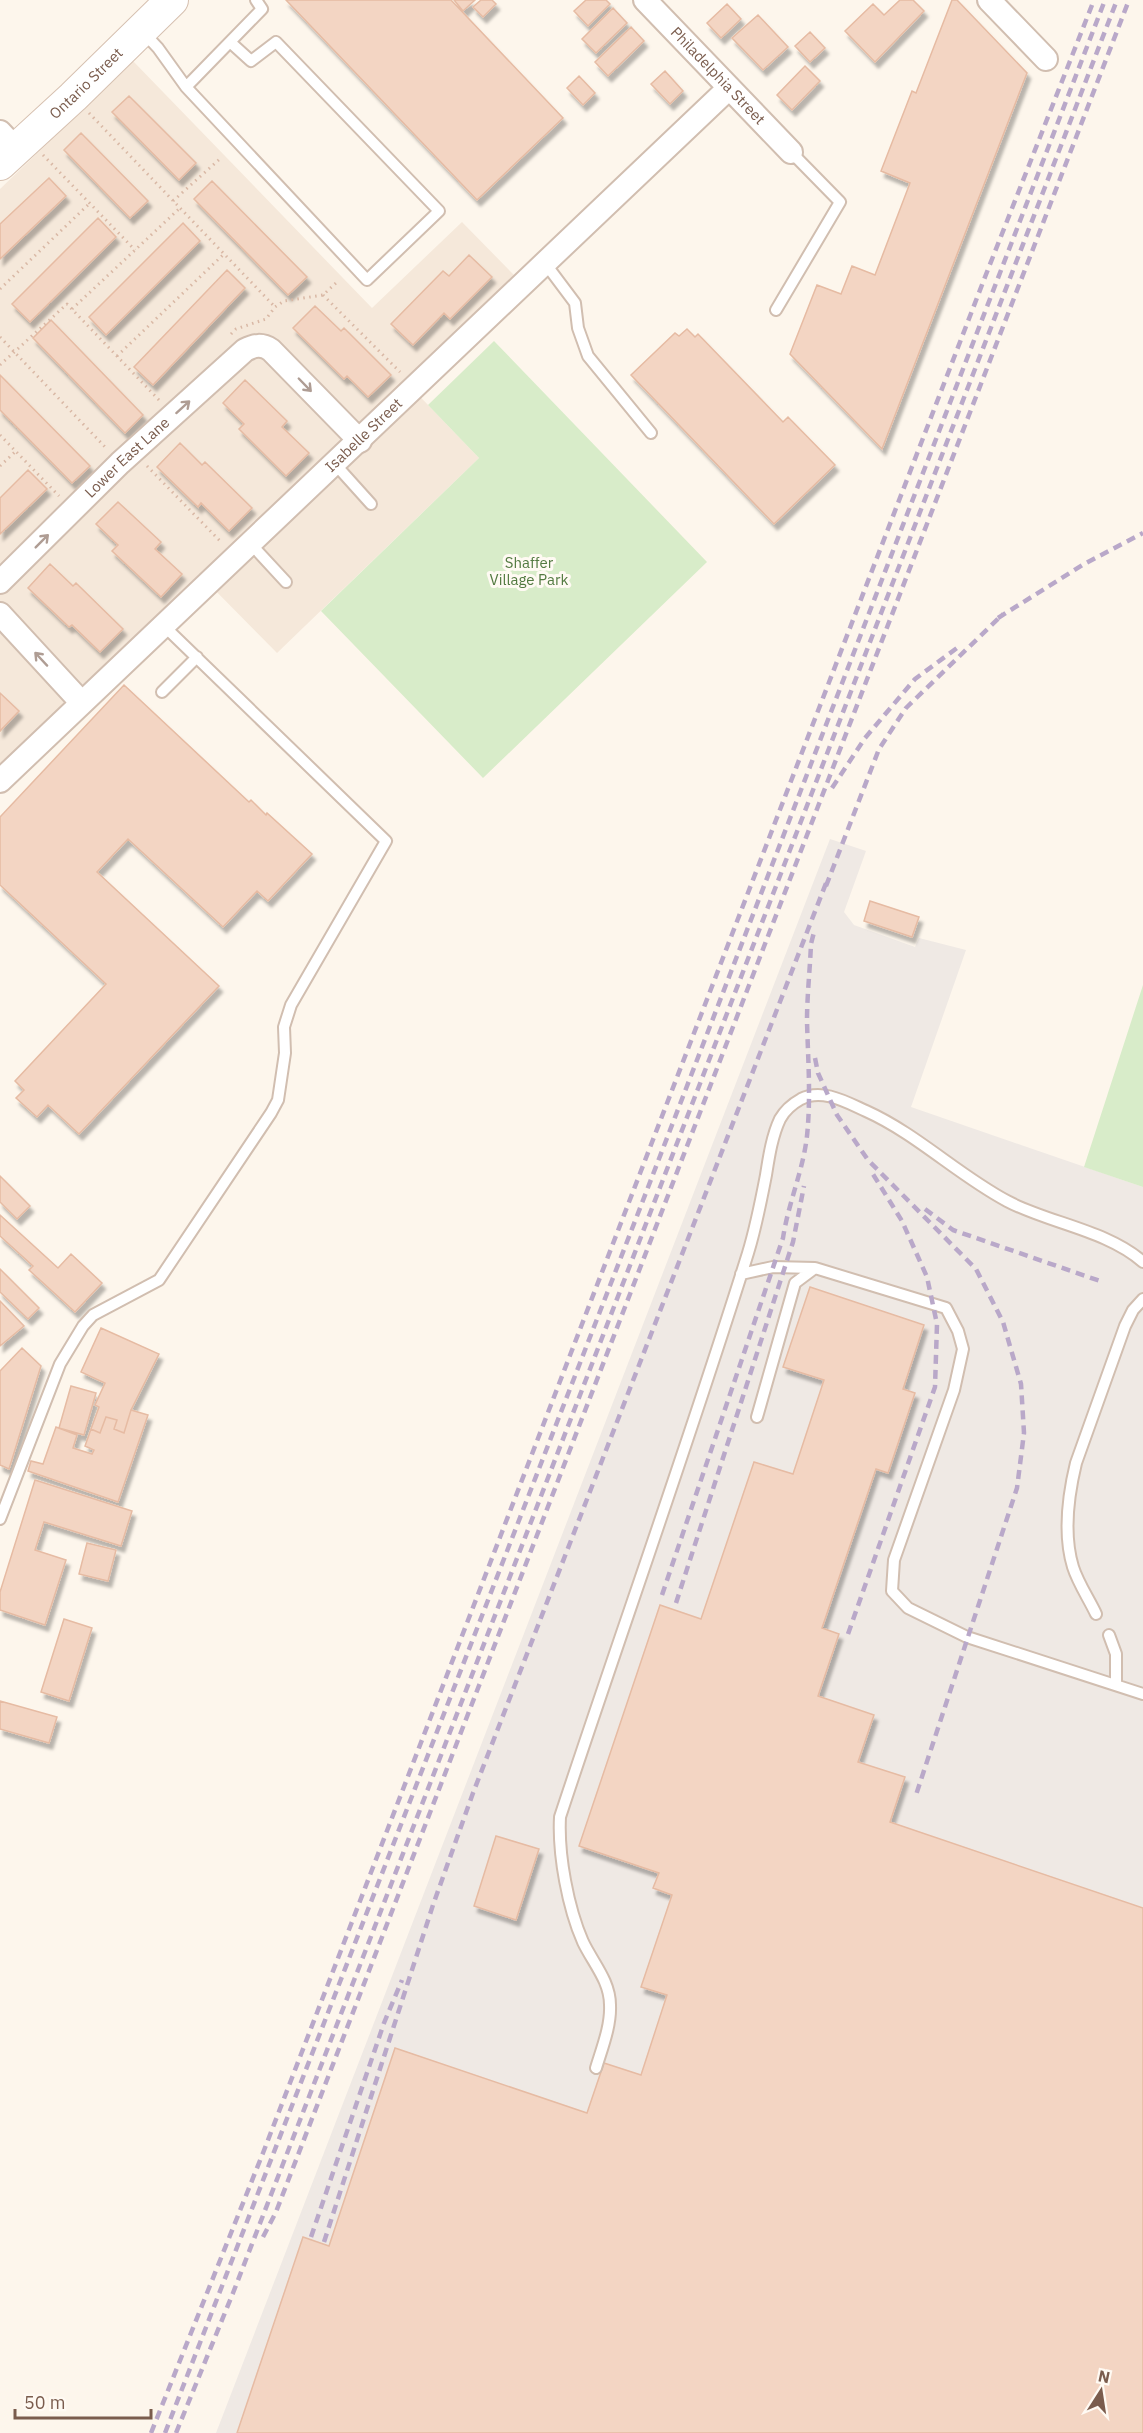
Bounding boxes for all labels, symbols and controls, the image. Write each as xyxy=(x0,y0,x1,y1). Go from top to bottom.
street label: Philadelphia Street xyxy=(667,23,769,128)
street label: Ontario Street xyxy=(45,43,127,123)
one-way arrow xyxy=(298,377,313,392)
street label: Isabelle Street xyxy=(321,394,406,476)
one-way arrow xyxy=(175,400,190,414)
street label: Lower East Lane xyxy=(80,413,173,502)
one-way arrow xyxy=(34,534,49,549)
park label: Shaffer Village Park xyxy=(490,553,569,589)
one-way arrow xyxy=(34,652,48,667)
north arrow xyxy=(1071,2361,1131,2421)
text: N xyxy=(1096,2365,1112,2387)
scale bar xyxy=(15,2382,152,2420)
text: 50 m xyxy=(24,2391,66,2414)

